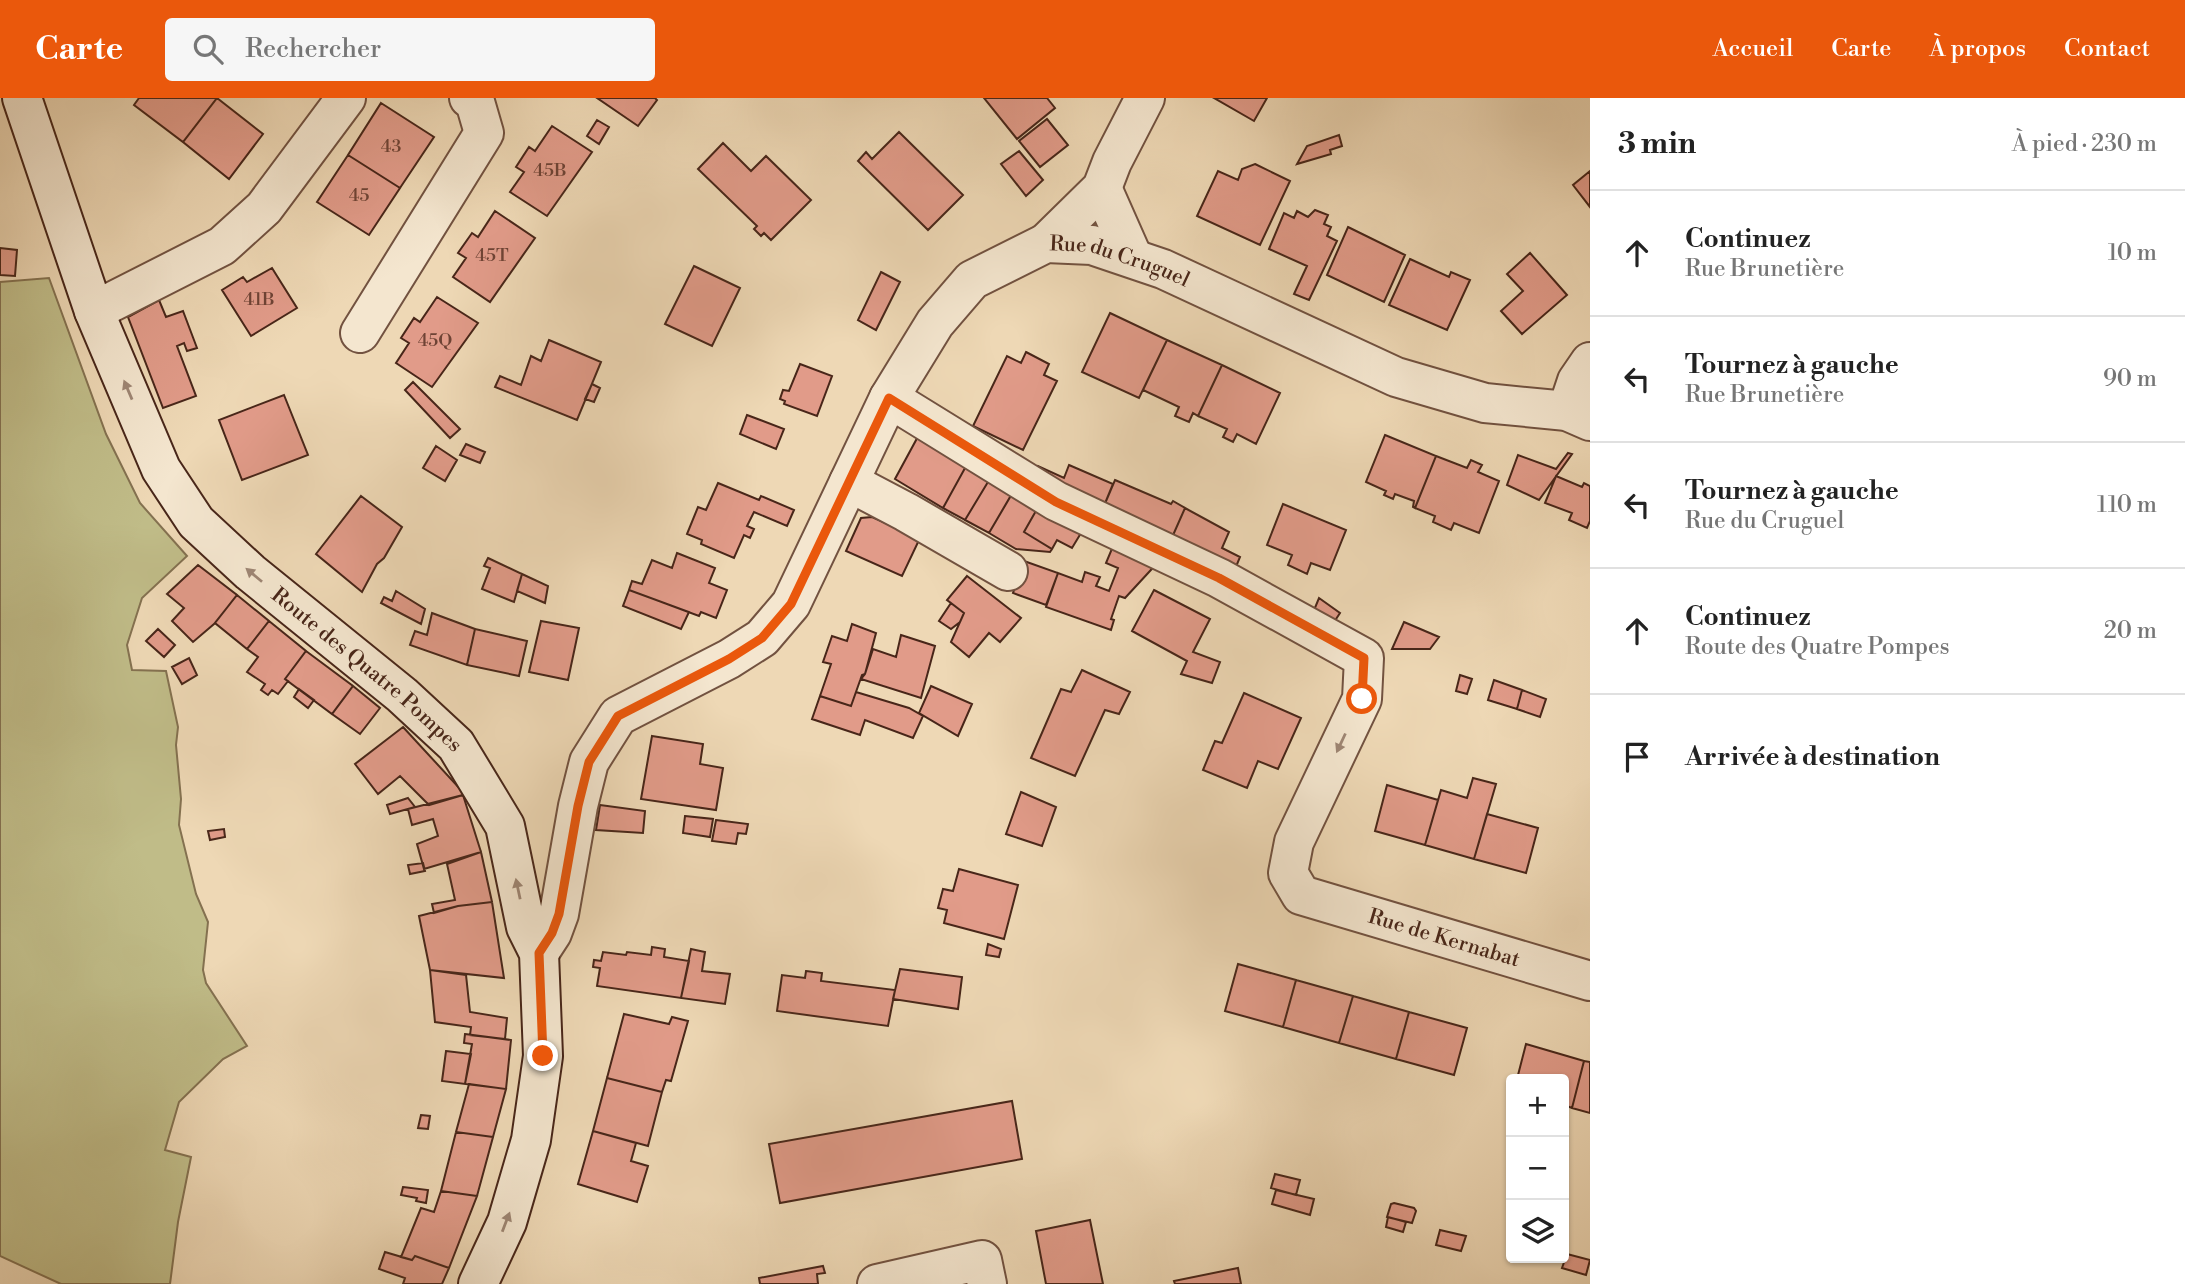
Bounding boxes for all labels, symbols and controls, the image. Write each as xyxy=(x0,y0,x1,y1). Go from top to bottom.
search box xyxy=(165,18,655,81)
text: Carte xyxy=(35,29,123,70)
icon: search xyxy=(189,30,227,68)
text: Rechercher xyxy=(245,33,381,65)
text: Accueil xyxy=(1712,34,1793,64)
text: Carte xyxy=(1831,34,1891,64)
text: À propos xyxy=(1929,34,2026,64)
text: Contact xyxy=(2064,34,2150,64)
text: 3 min xyxy=(1618,125,1696,163)
text: À pied · 230 m xyxy=(2012,130,2157,158)
house number: 43 xyxy=(381,135,401,158)
house number: 45B xyxy=(533,159,567,182)
house number: 45 xyxy=(349,184,369,207)
text: Continuez xyxy=(1685,223,1811,255)
street label: Rue du Cruguel xyxy=(1049,231,1194,294)
icon: ahead xyxy=(1618,234,1656,272)
text: 10 m xyxy=(2108,239,2157,267)
house number: 45T xyxy=(475,244,509,267)
text: Rue Brunetière xyxy=(1685,255,1844,283)
house number: 41B xyxy=(243,288,275,311)
house number: 45Q xyxy=(418,329,452,352)
text: Tournez à gauche xyxy=(1685,349,1899,381)
icon: left xyxy=(1618,360,1656,398)
text: 90 m xyxy=(2103,365,2157,393)
one-way arrow xyxy=(122,380,133,401)
text: Rue Brunetière xyxy=(1685,381,1844,409)
text: Tournez à gauche xyxy=(1685,475,1899,507)
icon: left xyxy=(1618,486,1656,524)
text: 110 m xyxy=(2097,491,2157,519)
text: Rue du Cruguel xyxy=(1685,507,1844,535)
one-way arrow xyxy=(245,567,263,583)
street label: Route des Quatre Pompes xyxy=(266,583,467,758)
text: Continuez xyxy=(1685,601,1811,633)
icon: ahead xyxy=(1618,612,1656,650)
text: 20 m xyxy=(2104,617,2157,645)
text: Route des Quatre Pompes xyxy=(1685,633,1950,661)
route start xyxy=(1346,683,1377,714)
one-way arrow xyxy=(1335,733,1346,754)
icon: arrive xyxy=(1618,738,1656,776)
text: Arrivée à destination xyxy=(1685,741,1940,773)
one-way arrow xyxy=(512,878,523,900)
street label: Rue de Kernabat xyxy=(1365,904,1523,974)
route end xyxy=(527,1040,558,1071)
map controls xyxy=(1506,1074,1569,1263)
button: + xyxy=(1506,1074,1569,1137)
button: − xyxy=(1506,1137,1569,1200)
button: layers xyxy=(1506,1200,1569,1263)
one-way arrow xyxy=(500,1211,511,1232)

